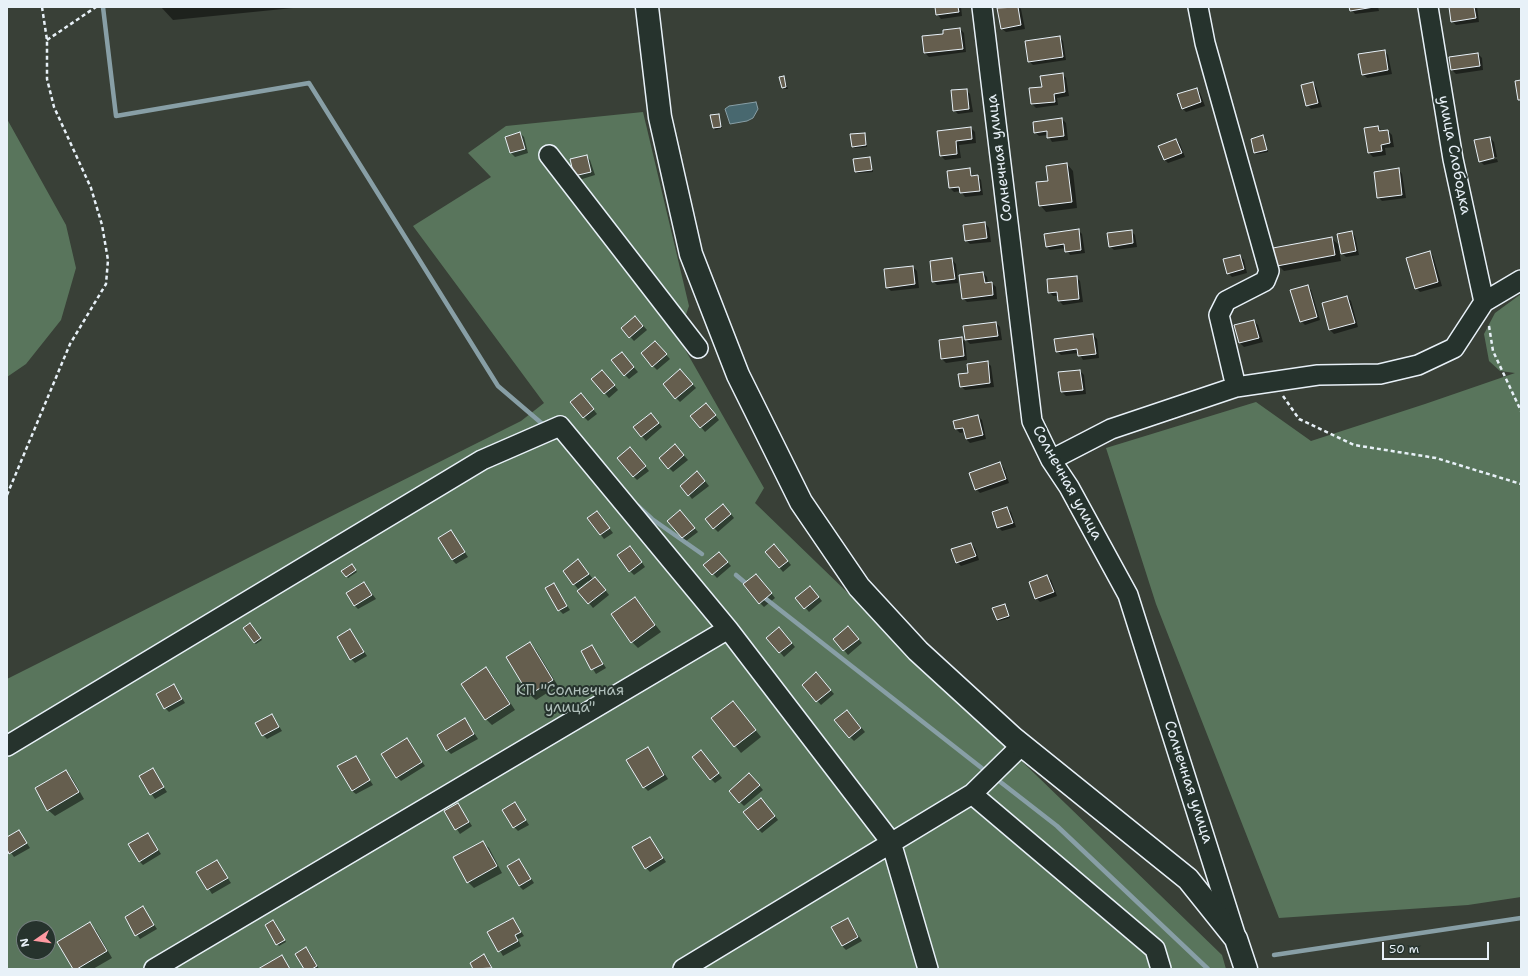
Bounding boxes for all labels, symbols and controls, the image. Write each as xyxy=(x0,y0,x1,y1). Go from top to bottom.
street label: Солнечная улица xyxy=(983,93,1017,223)
street label: улица Слободка xyxy=(1434,94,1474,216)
street label: Солнечная улица xyxy=(1028,423,1106,543)
park label: КП "Солнечная улица" xyxy=(516,682,624,717)
street label: Солнечная улица xyxy=(1160,718,1216,846)
north arrow xyxy=(16,920,56,960)
scale bar xyxy=(1384,934,1491,960)
text: N xyxy=(17,937,33,949)
text: 50 m xyxy=(1389,941,1419,957)

